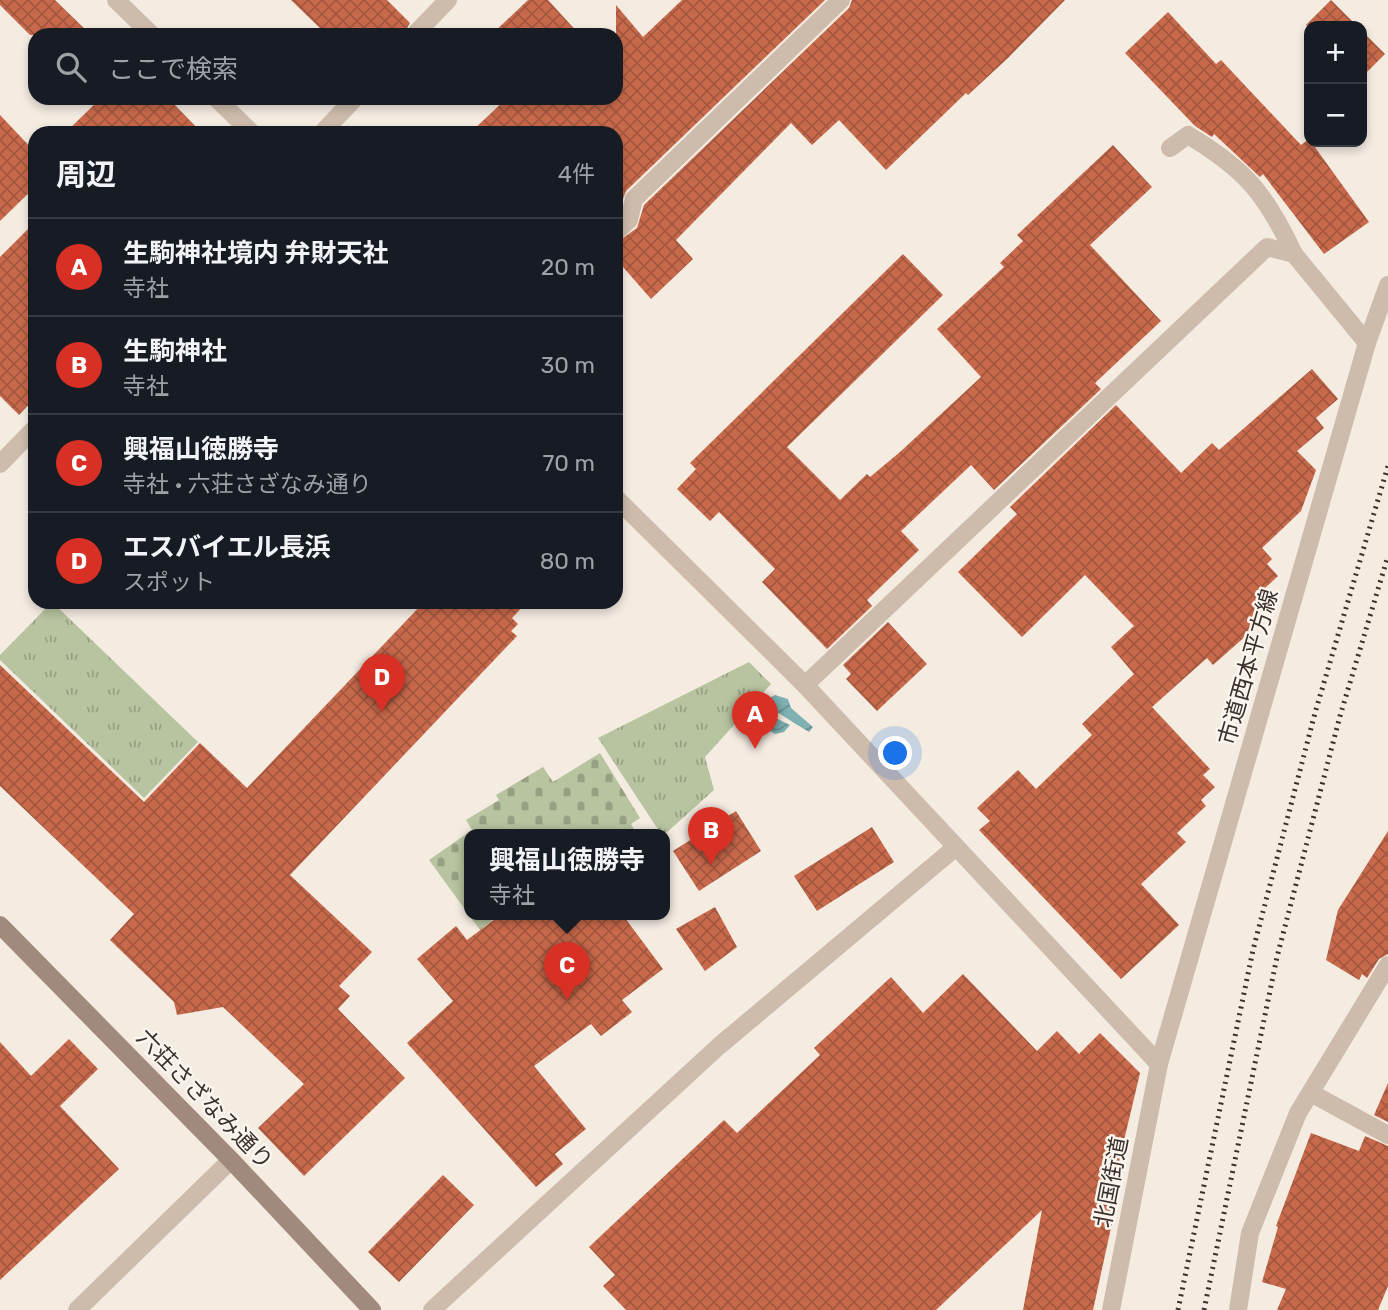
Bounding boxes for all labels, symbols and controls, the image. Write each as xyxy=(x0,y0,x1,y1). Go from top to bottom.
map controls xyxy=(1304,21,1367,147)
button: + xyxy=(1304,21,1367,84)
search box xyxy=(28,28,623,105)
icon: search xyxy=(52,48,90,86)
text: ここで検索 xyxy=(108,54,238,85)
button: − xyxy=(1304,84,1367,147)
text: 周辺 xyxy=(56,157,116,193)
text: 4件 xyxy=(558,160,595,188)
text: 生駒神社境内 弁財天社 xyxy=(123,238,389,269)
text: A xyxy=(71,253,87,281)
text: 20 m xyxy=(541,253,595,281)
text: 寺社 xyxy=(123,274,169,302)
text: 生駒神社 xyxy=(123,336,227,367)
text: B xyxy=(71,351,87,379)
text: 30 m xyxy=(540,351,595,379)
text: 寺社 xyxy=(123,372,169,400)
text: 興福山徳勝寺 xyxy=(123,434,279,465)
text: C xyxy=(71,449,87,477)
text: 70 m xyxy=(543,449,595,477)
text: 寺社 · 六荘さざなみ通り xyxy=(123,470,372,498)
text: エスバイエル長浜 xyxy=(123,532,331,563)
text: D xyxy=(71,547,87,575)
text: 80 m xyxy=(540,547,595,575)
text: スポット xyxy=(123,568,215,596)
street label: 市道西本平方線 xyxy=(1212,586,1284,748)
pin: D xyxy=(359,654,405,712)
pin: A xyxy=(732,691,778,749)
your location xyxy=(878,736,912,770)
pin: B xyxy=(688,807,734,865)
popup xyxy=(464,829,670,920)
text: 興福山徳勝寺 xyxy=(489,845,645,876)
text: 寺社 xyxy=(489,881,535,909)
pin: C xyxy=(544,942,590,1000)
street label: 六荘さざなみ通り xyxy=(131,1023,279,1175)
street label: 北国街道 xyxy=(1088,1134,1134,1230)

